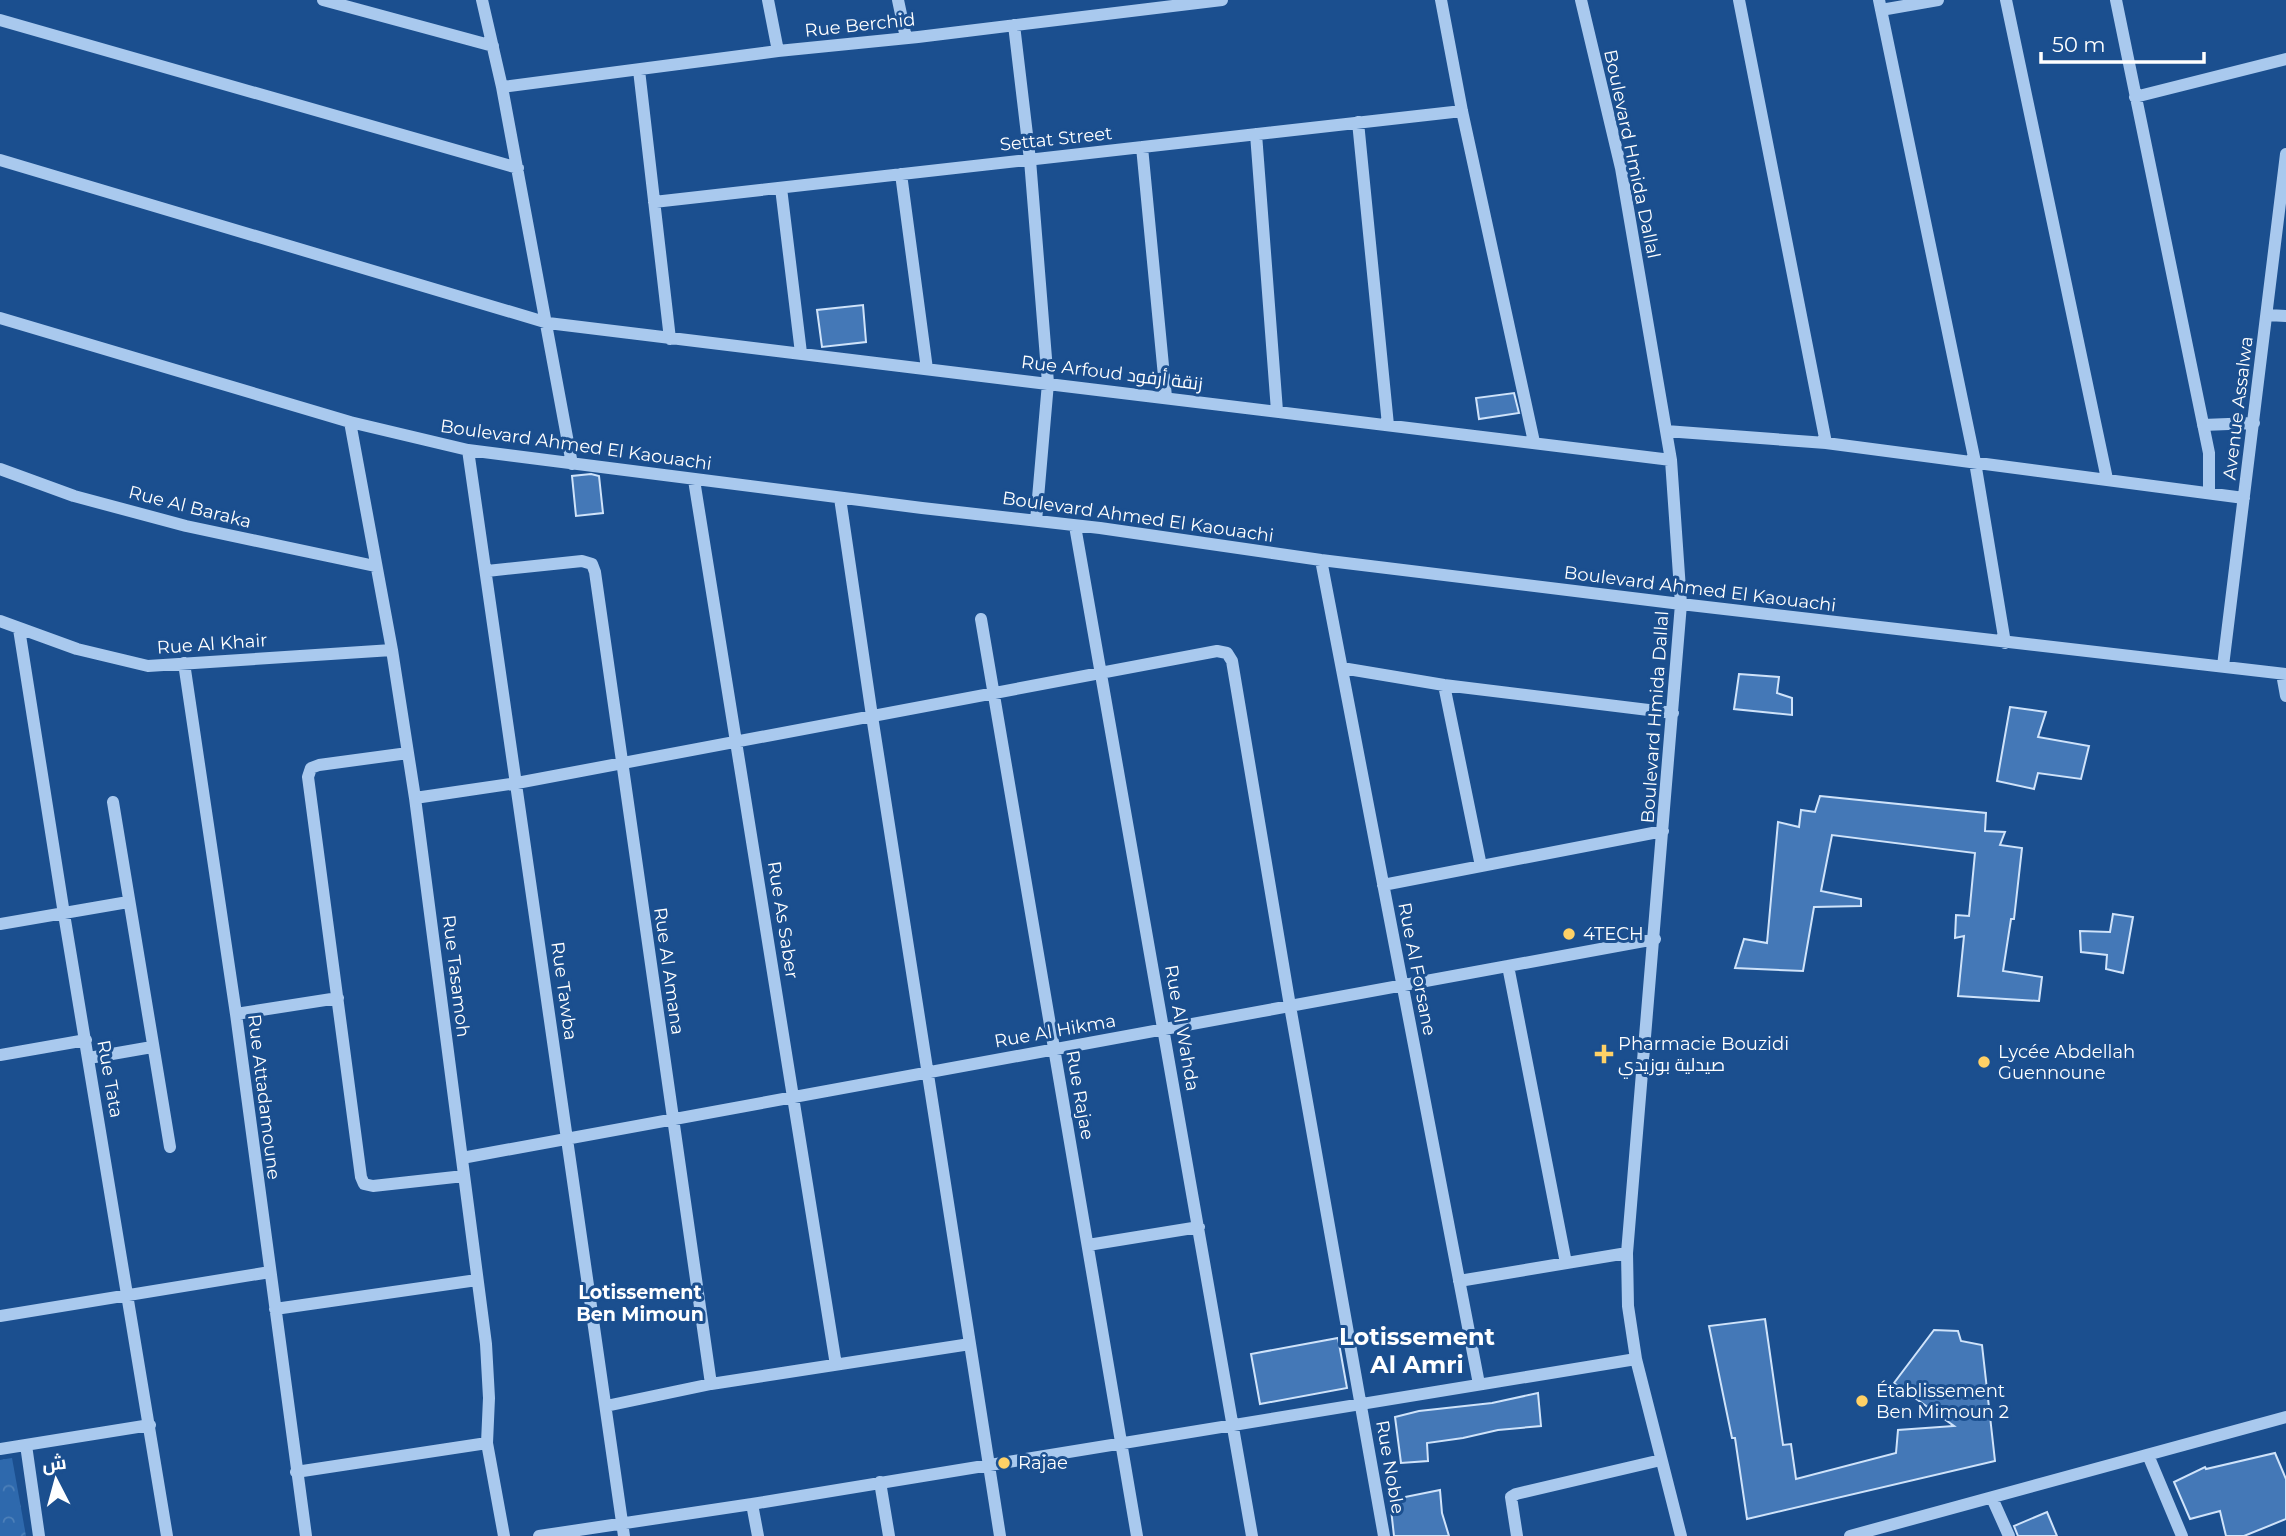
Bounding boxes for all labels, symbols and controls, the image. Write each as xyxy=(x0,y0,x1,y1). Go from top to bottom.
street label: Rue Berchid xyxy=(803,8,917,42)
scale bar xyxy=(2041,21,2204,65)
text: 50 m xyxy=(2052,32,2106,57)
street label: Boulevard Hmida Dallal xyxy=(1599,47,1665,261)
street label: Settat Street xyxy=(999,122,1113,156)
street label: Avenue Assalwa xyxy=(2218,335,2258,481)
street label: Rue Arfoud زنقة أرفود xyxy=(1020,351,1204,395)
street label: Boulevard Ahmed El Kaouachi xyxy=(439,415,713,475)
street label: Rue Al Baraka xyxy=(126,481,254,533)
street label: Boulevard Ahmed El Kaouachi xyxy=(1001,487,1275,547)
street label: Boulevard Ahmed El Kaouachi xyxy=(1563,561,1837,617)
street label: Boulevard Hmida Dallal xyxy=(1637,610,1673,824)
street label: Rue Al Khair xyxy=(156,629,268,659)
street label: Rue As Saber xyxy=(763,860,803,980)
street label: Rue Al Forsane xyxy=(1393,901,1441,1038)
street label: Rue Al Amana xyxy=(649,906,689,1036)
street label: Rue Tasamoh xyxy=(438,914,474,1038)
place label: 4TECH xyxy=(1583,923,1644,945)
marker: 4TECH xyxy=(1561,926,1577,942)
street label: Rue Tawba xyxy=(546,940,582,1042)
street label: Rue Al Wahda xyxy=(1160,963,1204,1093)
street label: Rue Al Hikma xyxy=(993,1009,1117,1053)
street label: Rue Attadamoune xyxy=(243,1013,285,1181)
place label: Pharmacie Bouzidi صيدلية بوزيدي xyxy=(1618,1033,1789,1079)
street label: Rue Tata xyxy=(92,1038,128,1120)
place label: Lycée Abdellah Guennoune xyxy=(1998,1041,2135,1084)
marker: Pharmacie Bouzidi صيدلية بوزيدي xyxy=(1596,1046,1612,1062)
street label: Rue Rajae xyxy=(1061,1048,1099,1142)
marker: Lycée Abdellah Guennoune xyxy=(1976,1054,1992,1070)
district label: Lotissement Ben Mimoun xyxy=(576,1281,704,1326)
district label: Lotissement Al Amri xyxy=(1339,1322,1495,1379)
place label: Établissement Ben Mimoun 2 xyxy=(1876,1380,2009,1423)
marker: Établissement Ben Mimoun 2 xyxy=(1854,1393,1870,1409)
street label: Rue Noble xyxy=(1371,1419,1409,1516)
north arrow xyxy=(21,1445,91,1515)
text: ش xyxy=(41,1451,68,1476)
place label: Rajae xyxy=(1018,1452,1068,1474)
marker: Rajae xyxy=(996,1455,1012,1471)

